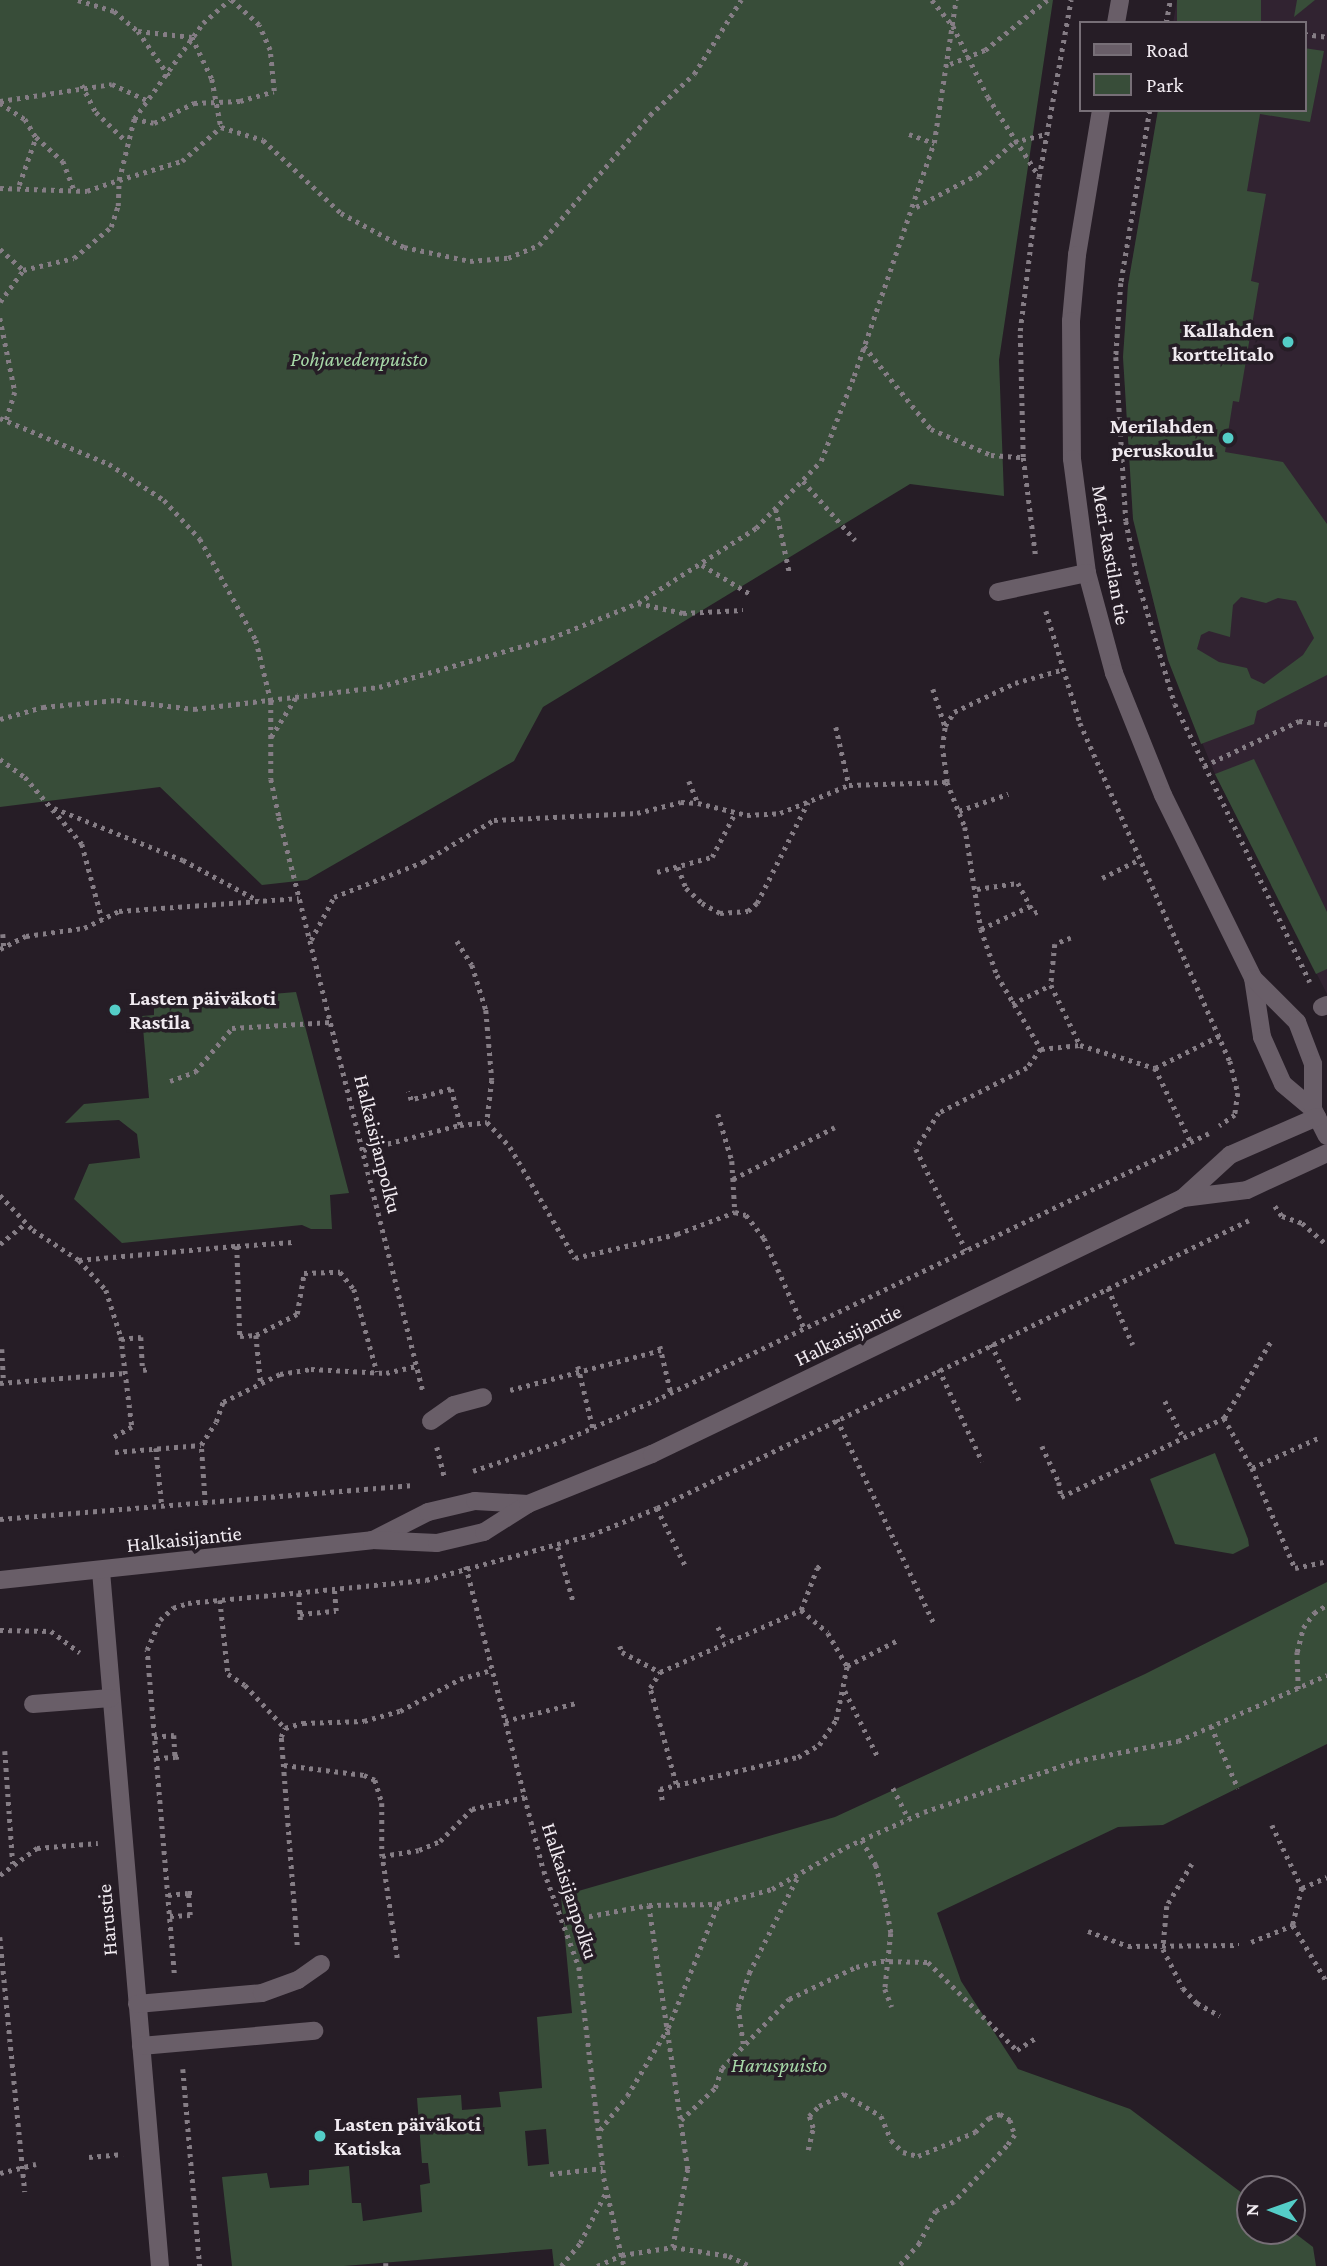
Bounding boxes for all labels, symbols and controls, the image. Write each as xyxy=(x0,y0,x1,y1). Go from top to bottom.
legend xyxy=(1078,21,1306,112)
text: Road xyxy=(1146,38,1189,62)
text: Park xyxy=(1146,73,1183,97)
place label: Kallahden korttelitalo xyxy=(1172,317,1274,367)
marker: Kallahden korttelitalo xyxy=(1280,334,1296,350)
park label: Pohjavedenpuisto xyxy=(290,346,428,372)
place label: Merilahden peruskoulu xyxy=(1110,413,1214,463)
marker: Merilahden peruskoulu xyxy=(1220,430,1236,446)
street label: Meri-Rastilan tie xyxy=(1086,483,1136,627)
place label: Lasten päiväkoti Rastila xyxy=(129,985,276,1035)
marker: Lasten päiväkoti Rastila xyxy=(107,1002,123,1018)
street label: Halkaisijanpolku xyxy=(349,1072,407,1216)
street label: Halkaisijantie xyxy=(790,1298,906,1372)
street label: Halkaisijantie xyxy=(125,1520,243,1558)
street label: Halkaisijanpolku xyxy=(536,1820,604,1962)
street label: Harustie xyxy=(91,1883,123,1957)
park label: Haruspuisto xyxy=(731,2052,827,2078)
place label: Lasten päiväkoti Katiska xyxy=(334,2111,481,2161)
marker: Lasten päiväkoti Katiska xyxy=(312,2128,328,2144)
north arrow xyxy=(1236,2175,1306,2245)
text: N xyxy=(1241,2203,1262,2216)

